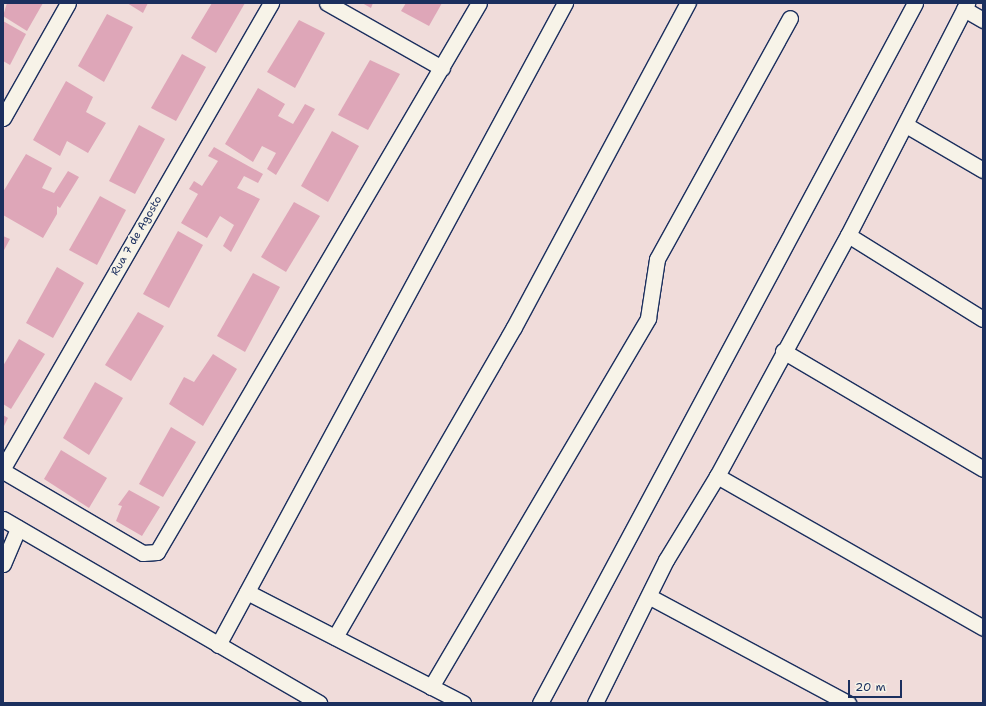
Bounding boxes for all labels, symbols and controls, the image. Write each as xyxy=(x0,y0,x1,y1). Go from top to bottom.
street label: Rua 7 de Agosto xyxy=(109,194,165,278)
scale bar xyxy=(850,672,904,698)
text: 20 m xyxy=(855,679,886,695)

